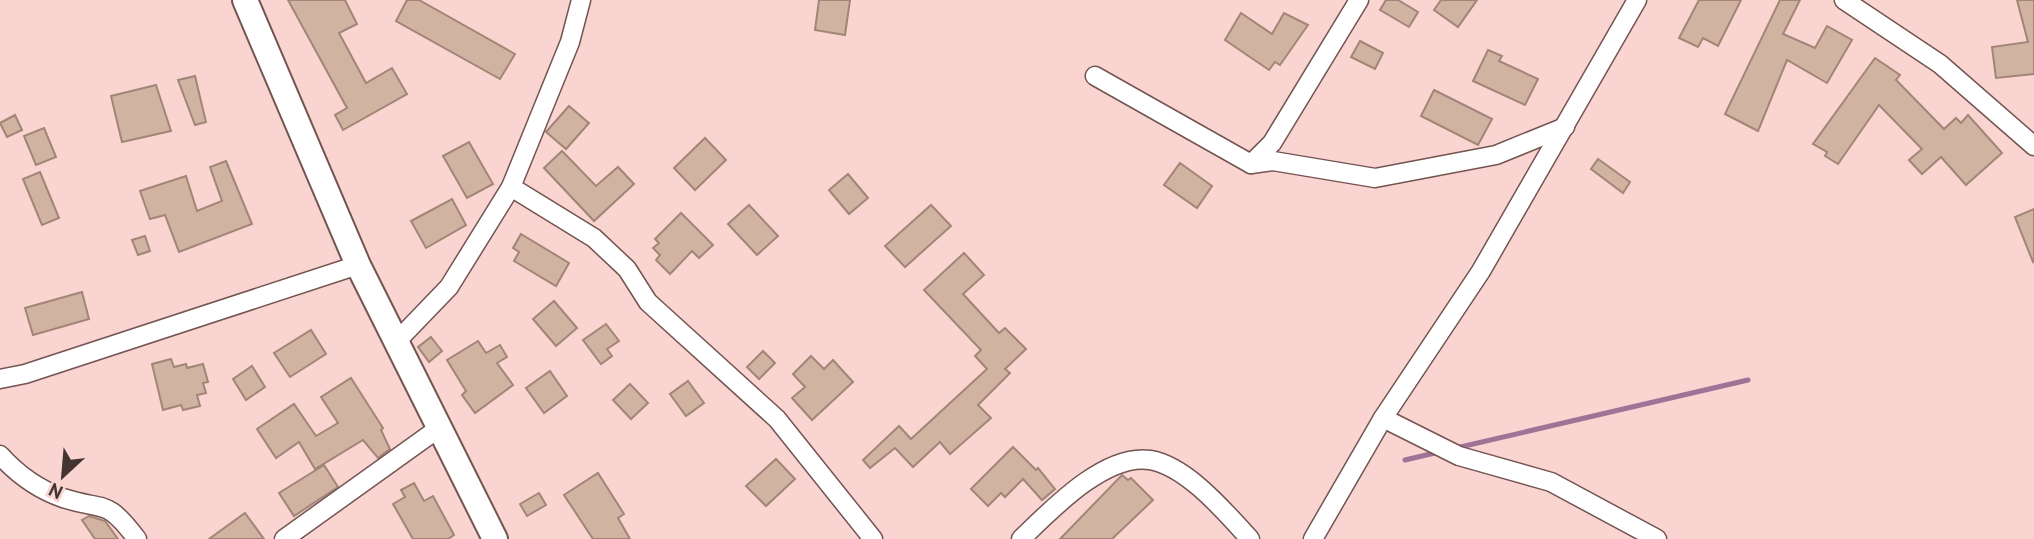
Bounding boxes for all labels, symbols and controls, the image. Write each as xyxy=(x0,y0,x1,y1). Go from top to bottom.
north arrow xyxy=(28,441,98,511)
text: N xyxy=(45,478,66,505)

